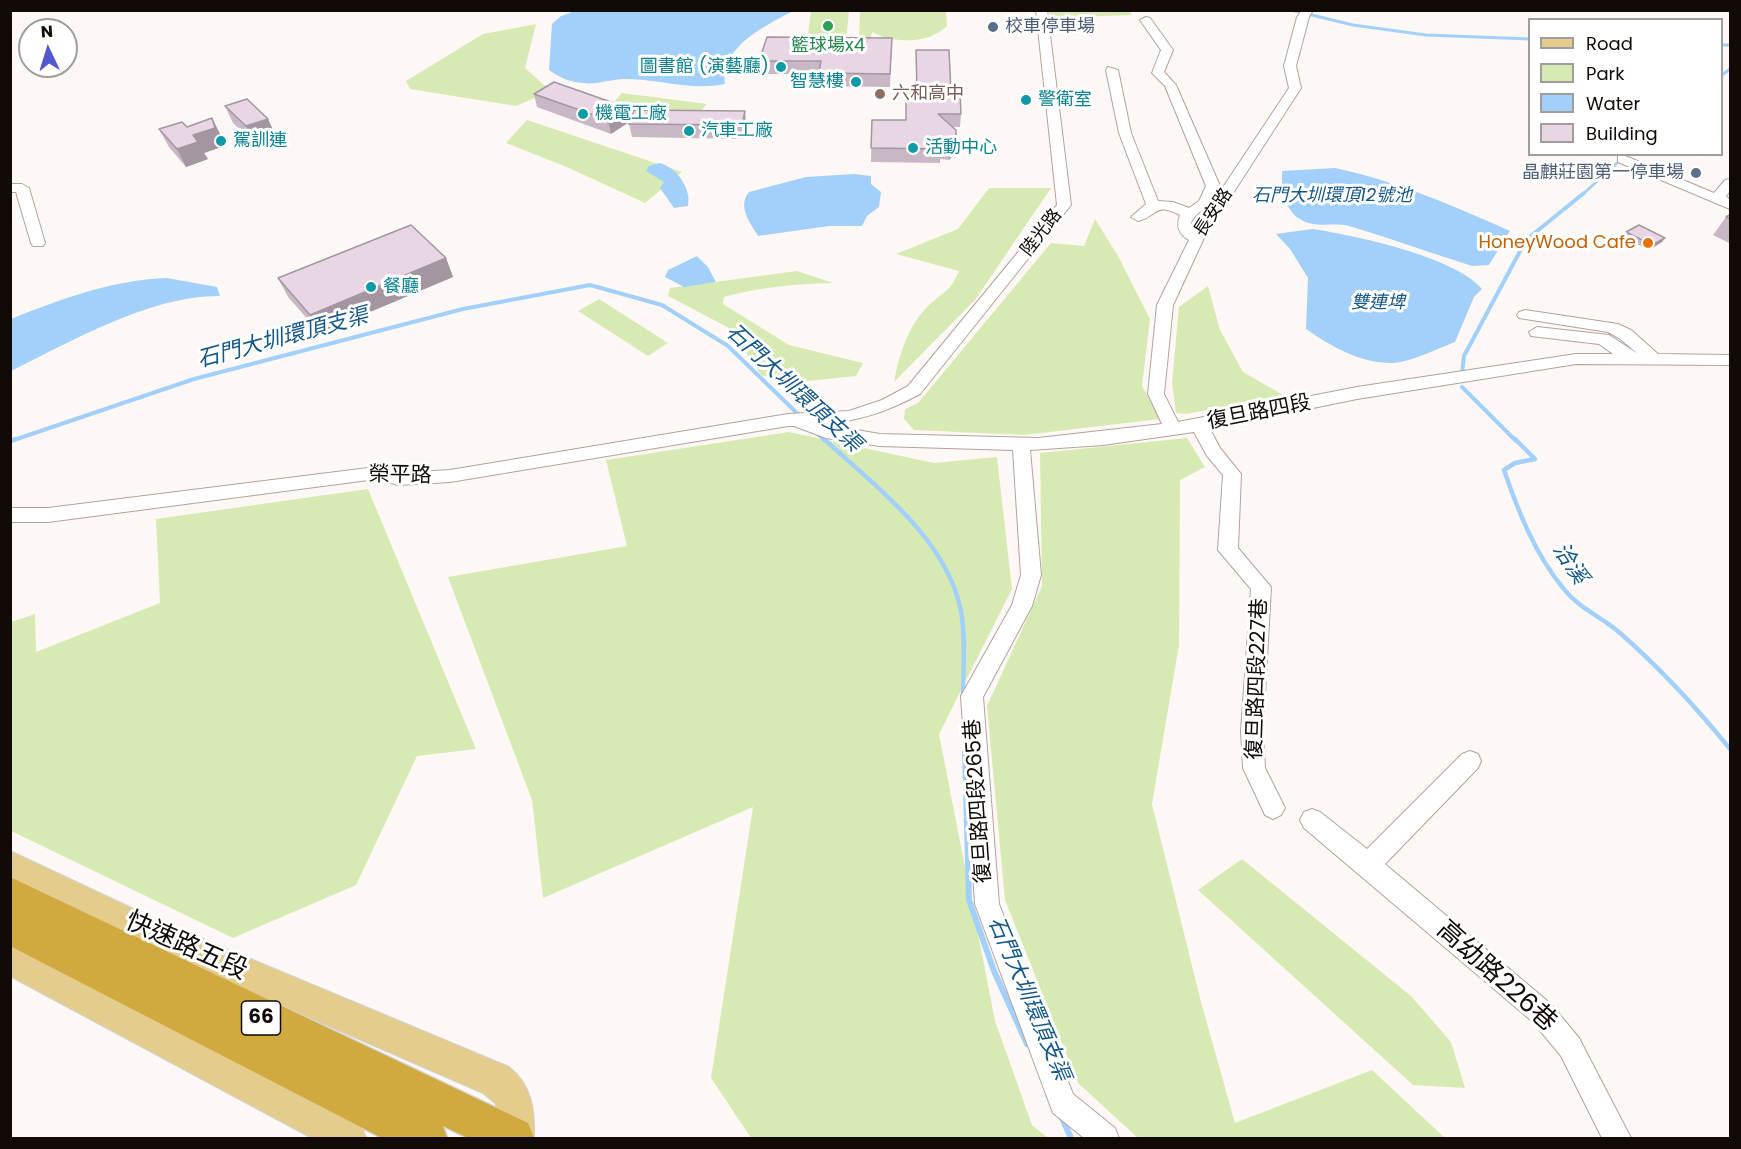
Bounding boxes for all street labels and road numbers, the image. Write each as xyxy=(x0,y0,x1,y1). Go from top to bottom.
street label: 長安路 xyxy=(1190,184,1238,242)
street label: 陸光路 xyxy=(1017,205,1067,261)
street label: 復旦路四段 xyxy=(1205,391,1313,435)
street label: 榮平路 xyxy=(368,463,432,489)
street label: 復旦路四段227巷 xyxy=(1243,598,1273,760)
street label: 復旦路四段265巷 xyxy=(961,718,997,884)
street label: 快速路五段 xyxy=(120,906,252,988)
street label: 高幼路226巷 xyxy=(1430,915,1562,1039)
road number: 66 xyxy=(242,1001,280,1035)

